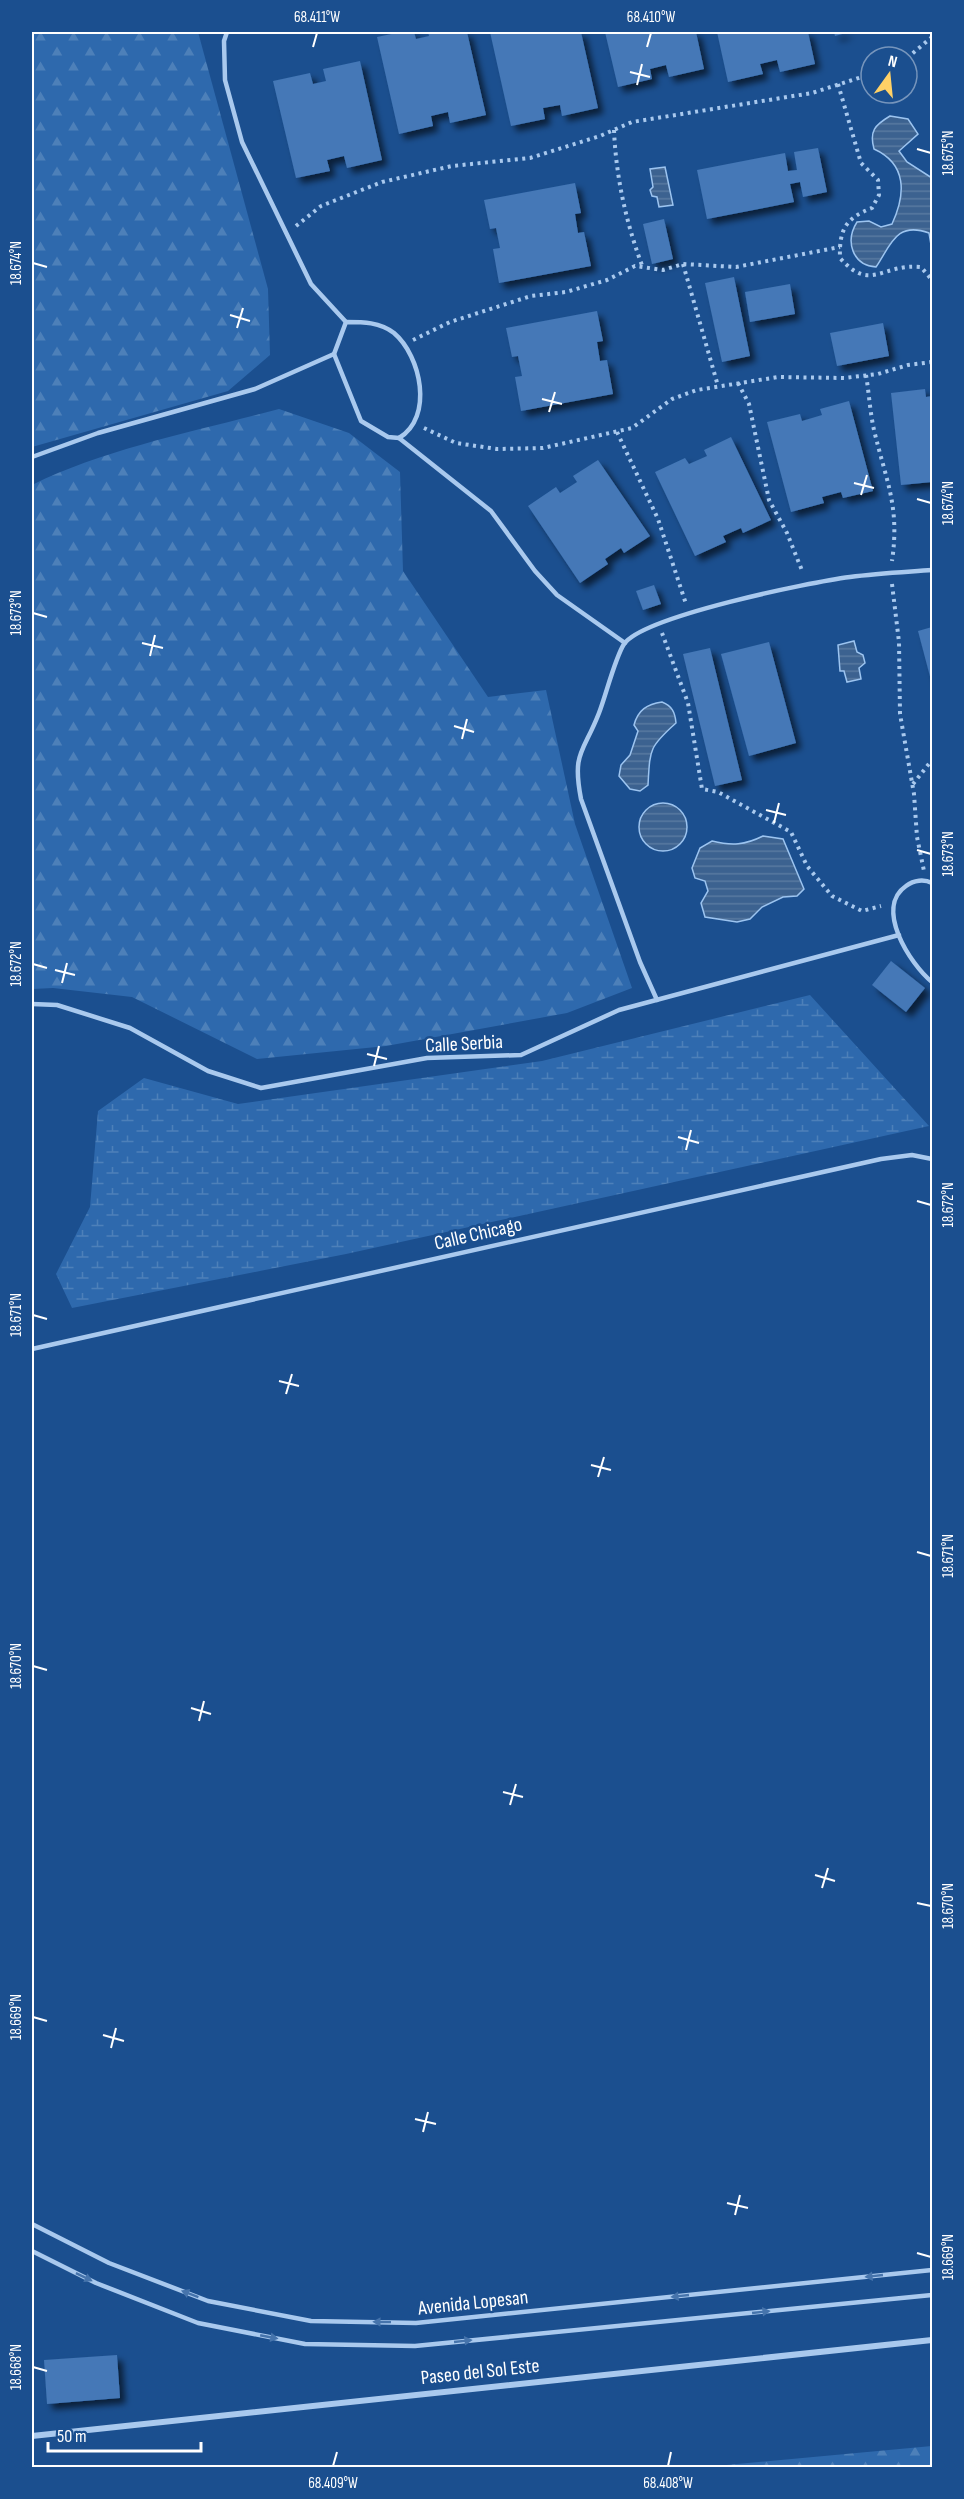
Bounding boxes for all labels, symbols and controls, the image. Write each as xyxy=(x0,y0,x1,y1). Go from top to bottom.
text: 68.411°W xyxy=(294,8,340,27)
text: 68.410°W xyxy=(627,8,675,27)
north arrow xyxy=(859,45,919,105)
text: N xyxy=(886,52,899,72)
text: 18.675°N xyxy=(939,131,958,175)
text: 18.674°N xyxy=(7,241,26,285)
text: 18.674°N xyxy=(939,481,958,525)
text: 18.673°N xyxy=(7,590,26,636)
text: 18.673°N xyxy=(939,831,958,877)
text: 18.672°N xyxy=(7,941,26,987)
street label: Calle Serbia xyxy=(425,1030,504,1058)
text: 18.672°N xyxy=(939,1182,958,1228)
street label: Calle Chicago xyxy=(432,1212,524,1256)
text: 18.671°N xyxy=(7,1293,26,1337)
text: 18.671°N xyxy=(939,1534,958,1578)
text: 18.670°N xyxy=(7,1643,26,1689)
text: 18.670°N xyxy=(939,1883,958,1929)
text: 18.669°N xyxy=(7,1994,26,2040)
text: 18.669°N xyxy=(939,2234,958,2280)
one-way arrow xyxy=(865,2271,884,2281)
one-way arrow xyxy=(75,2272,93,2282)
street label: Avenida Lopesan xyxy=(416,2285,529,2321)
one-way arrow xyxy=(181,2289,199,2298)
one-way arrow xyxy=(671,2291,690,2301)
one-way arrow xyxy=(752,2307,771,2317)
one-way arrow xyxy=(372,2318,391,2327)
one-way arrow xyxy=(260,2332,279,2341)
one-way arrow xyxy=(453,2336,472,2346)
text: 18.668°N xyxy=(7,2344,26,2390)
street label: Paseo del Sol Este xyxy=(420,2354,541,2390)
scale bar xyxy=(48,2415,201,2453)
text: 50 m xyxy=(57,2426,87,2447)
text: 68.409°W xyxy=(308,2474,358,2493)
text: 68.408°W xyxy=(643,2474,693,2493)

